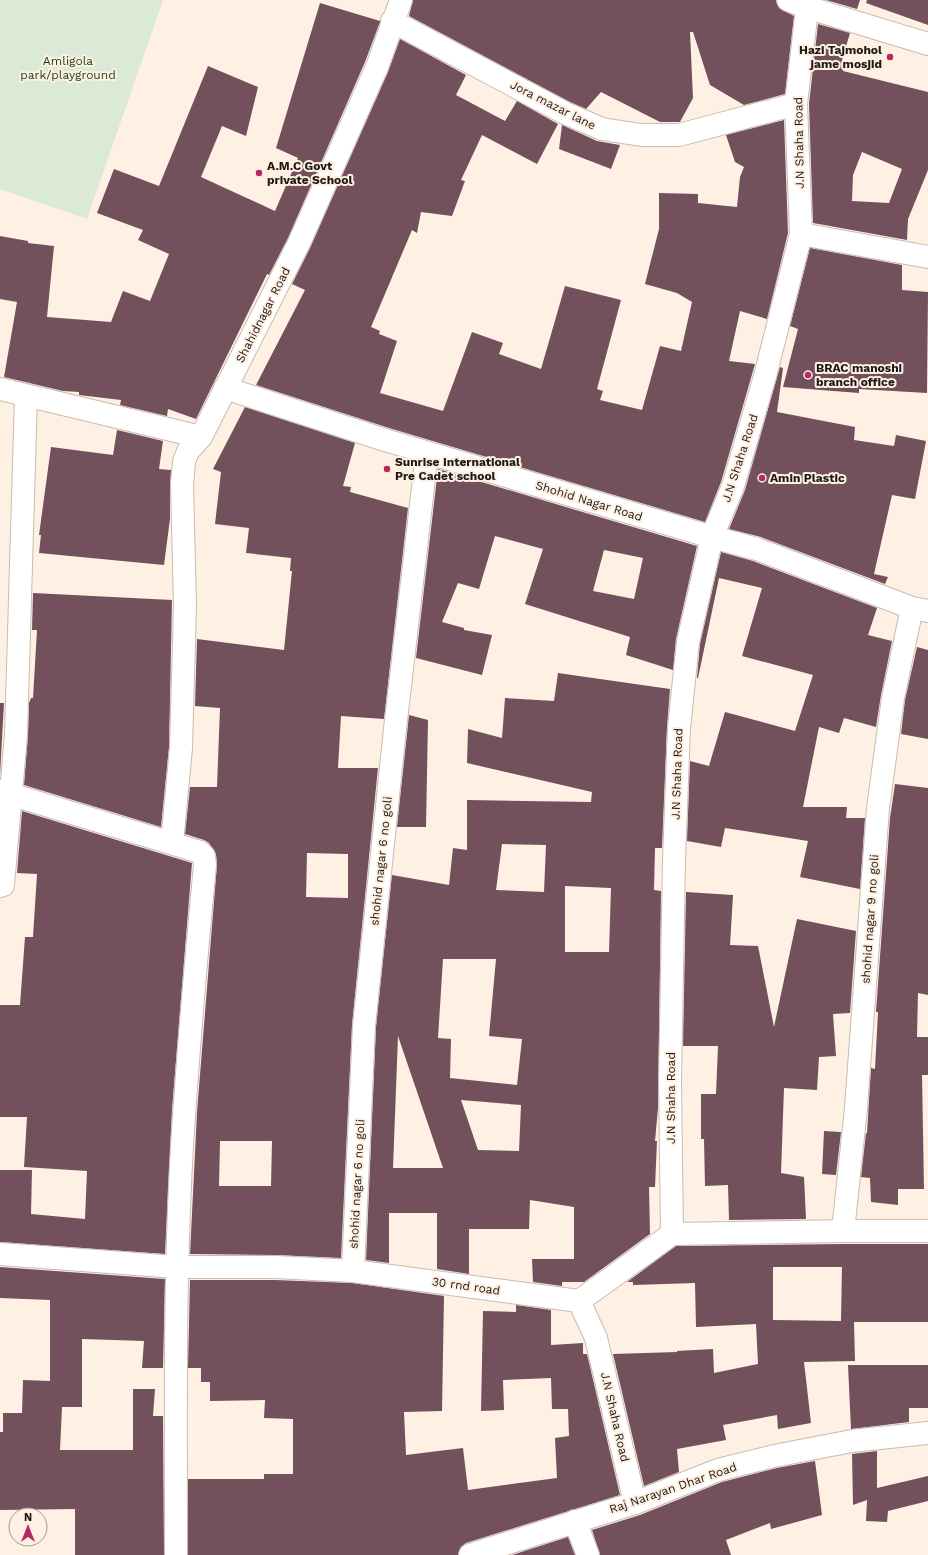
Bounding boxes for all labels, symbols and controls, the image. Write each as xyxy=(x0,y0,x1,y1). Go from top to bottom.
place label: Hazi Tajmohol jame mosjid xyxy=(799,43,882,71)
marker: Hazi Tajmohol jame mosjid xyxy=(885,52,895,62)
park label: Amligola park/playground xyxy=(20,54,116,82)
street label: Jora mazar lane xyxy=(508,77,598,133)
street label: J.N Shaha Road xyxy=(791,97,807,189)
place label: A.M.C Govt private School xyxy=(267,159,352,187)
marker: A.M.C Govt private School xyxy=(254,168,264,178)
street label: Shahidnagar Road xyxy=(233,265,293,365)
place label: BRAC manoshi branch office xyxy=(816,361,902,389)
marker: BRAC manoshi branch office xyxy=(803,370,813,380)
street label: J.N Shaha Road xyxy=(719,412,761,504)
place label: Sunrise International Pre Cadet school xyxy=(395,455,520,483)
marker: Sunrise International Pre Cadet school xyxy=(382,464,392,474)
place label: Amin Plastic xyxy=(770,471,845,485)
marker: Amin Plastic xyxy=(757,473,767,483)
street label: Shohid Nagar Road xyxy=(534,478,644,524)
street label: J.N Shaha Road xyxy=(668,728,686,820)
street label: shohid nagar 6 no goli xyxy=(367,796,395,926)
street label: shohid nagar 9 no goli xyxy=(858,854,882,984)
street label: J.N Shaha Road xyxy=(664,1052,678,1144)
street label: shohid nagar 6 no goli xyxy=(347,1119,367,1249)
street label: 30 rnd road xyxy=(431,1274,501,1298)
street label: J.N Shaha Road xyxy=(598,1371,632,1463)
street label: Raj Narayan Dhar Road xyxy=(607,1460,739,1516)
north arrow xyxy=(8,1507,48,1547)
text: N xyxy=(24,1511,32,1524)

